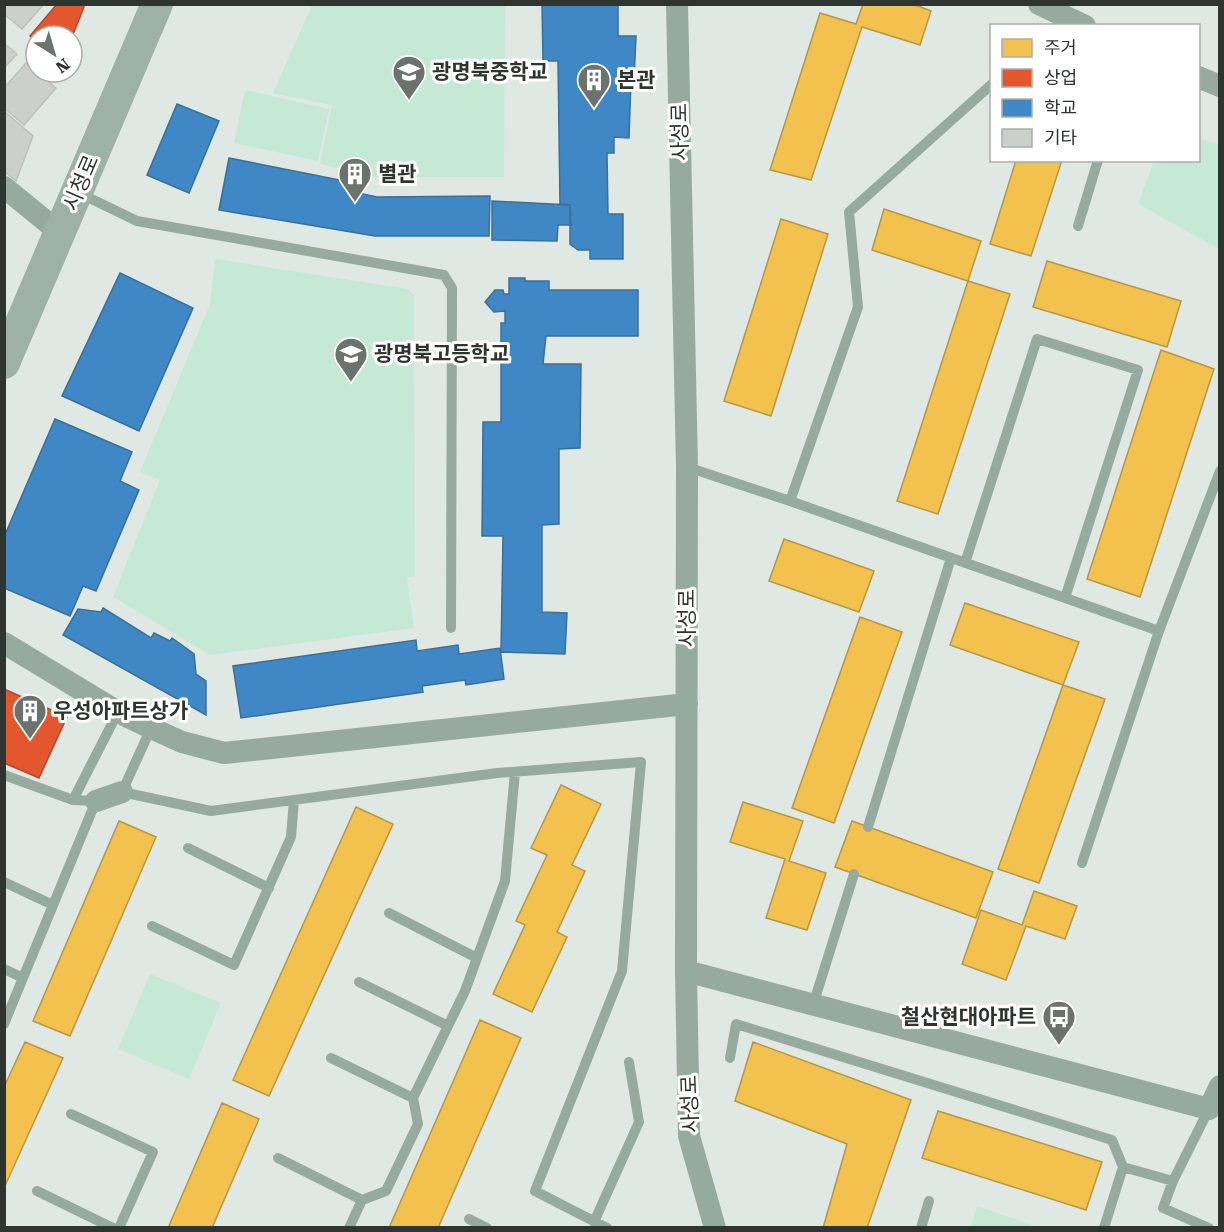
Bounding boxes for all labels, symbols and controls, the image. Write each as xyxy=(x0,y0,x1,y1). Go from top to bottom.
north arrow xyxy=(24,24,84,84)
legend xyxy=(990,24,1200,162)
text: 주거 xyxy=(1044,37,1077,58)
text: N xyxy=(52,54,73,77)
school or university icon: 광명북중학교 xyxy=(391,54,427,101)
place label: 광명북중학교 xyxy=(432,60,548,84)
building icon: 본관 xyxy=(576,62,612,109)
text: 상업 xyxy=(1044,67,1077,88)
place label: 본관 xyxy=(617,68,656,92)
text: 학교 xyxy=(1044,97,1077,118)
street label: 사성로 xyxy=(667,103,693,161)
text: 기타 xyxy=(1044,127,1078,148)
street label: 시청로 xyxy=(59,152,103,214)
building icon: 별관 xyxy=(337,156,373,203)
place label: 별관 xyxy=(378,162,417,186)
school or university icon: 광명북고등학교 xyxy=(333,336,369,383)
place label: 광명북고등학교 xyxy=(374,342,509,366)
street label: 사성로 xyxy=(675,589,699,647)
building icon: 우성아파트상가 xyxy=(12,693,48,740)
place label: 우성아파트상가 xyxy=(53,699,188,723)
bus stop icon: 철산현대아파트 xyxy=(1041,999,1077,1046)
place label: 철산현대아파트 xyxy=(901,1005,1036,1029)
street label: 사성로 xyxy=(677,1075,703,1133)

